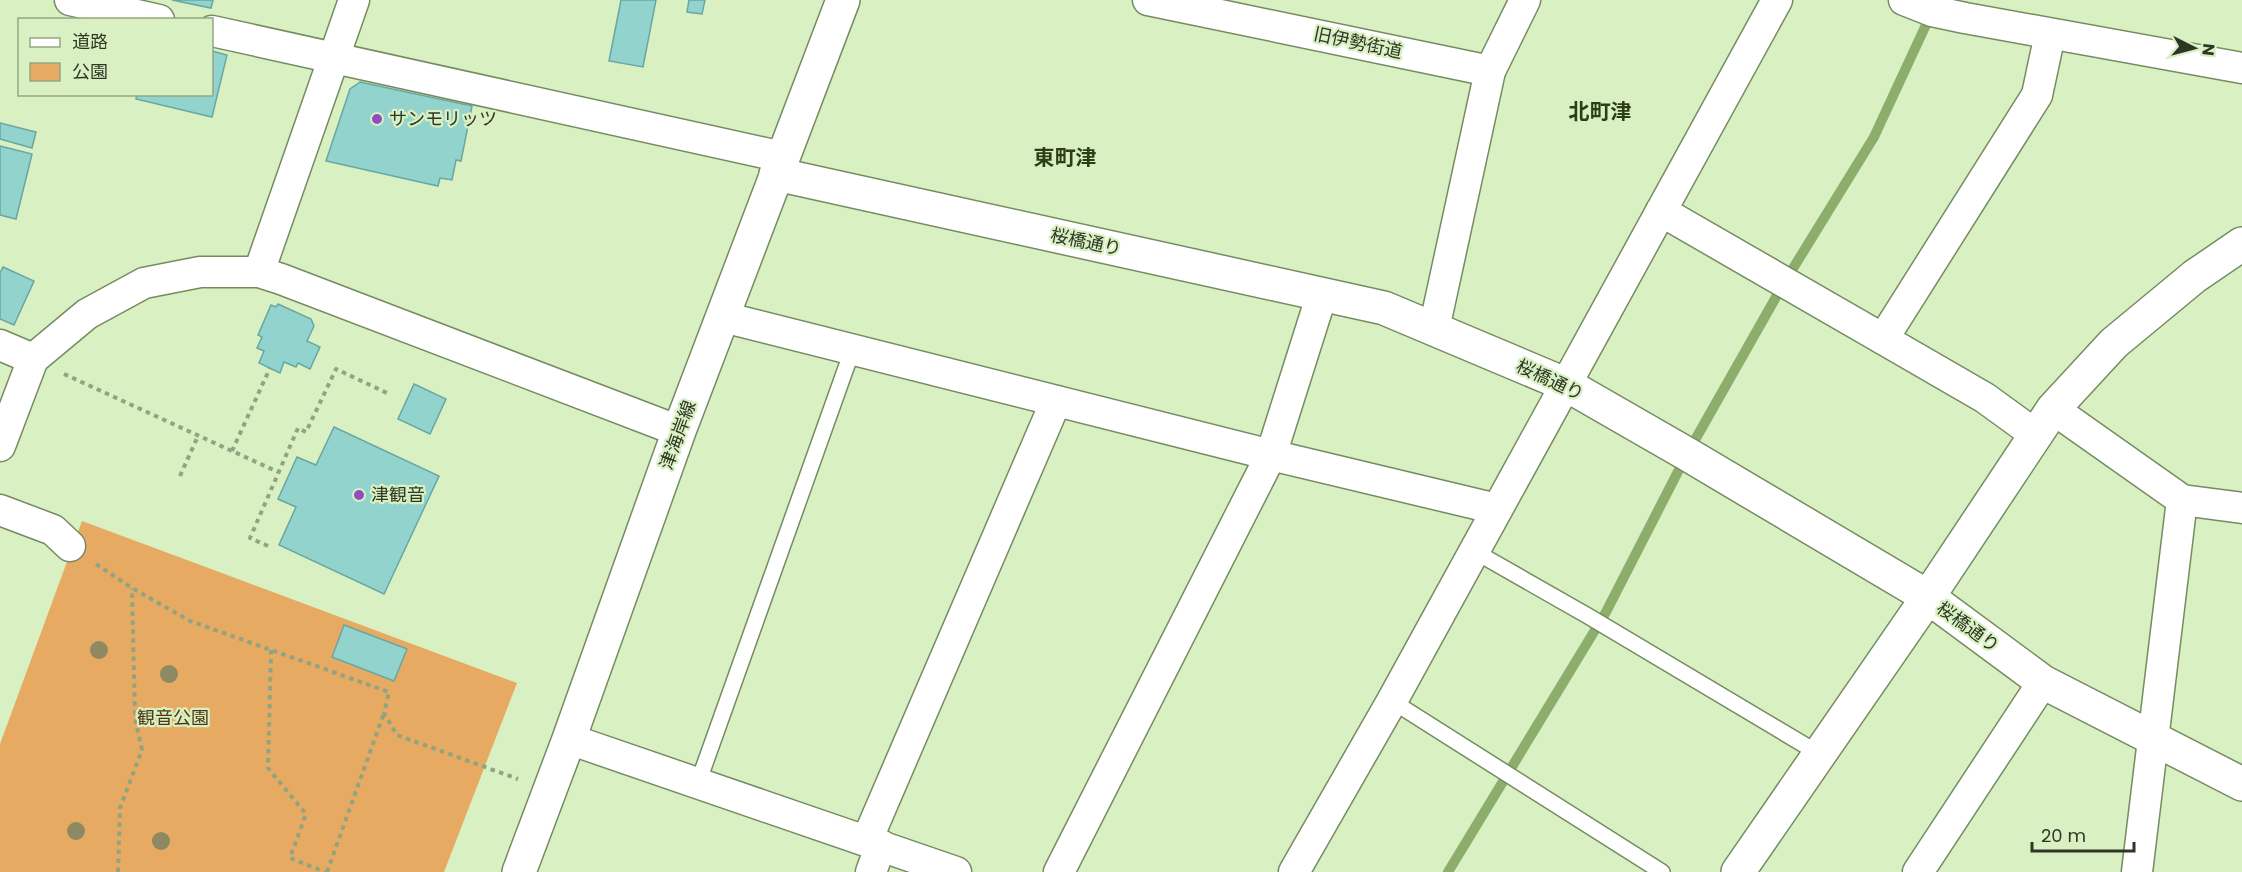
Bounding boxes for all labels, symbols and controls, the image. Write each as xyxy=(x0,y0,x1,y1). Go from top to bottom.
legend xyxy=(18,18,213,96)
north arrow xyxy=(2164,18,2224,78)
street label: 旧伊勢街道 xyxy=(1311,21,1405,64)
text: 道路 xyxy=(72,29,108,54)
text: N xyxy=(2196,42,2220,57)
text: 公園 xyxy=(72,59,108,84)
district label: 北町津 xyxy=(1569,97,1632,126)
place label: サンモリッツ xyxy=(389,106,497,131)
marker: サンモリッツ xyxy=(370,112,384,126)
district label: 東町津 xyxy=(1034,143,1097,172)
street label: 桜橋通り xyxy=(1048,222,1124,261)
street label: 桜橋通り xyxy=(1512,353,1588,406)
street label: 津海岸線 xyxy=(653,397,702,473)
place label: 津観音 xyxy=(371,482,425,507)
marker: 津観音 xyxy=(352,488,366,502)
street label: 桜橋通り xyxy=(1932,595,2005,658)
park label: 観音公園 xyxy=(137,705,209,730)
scale bar xyxy=(2032,815,2134,853)
text: 20 m xyxy=(2041,823,2086,848)

